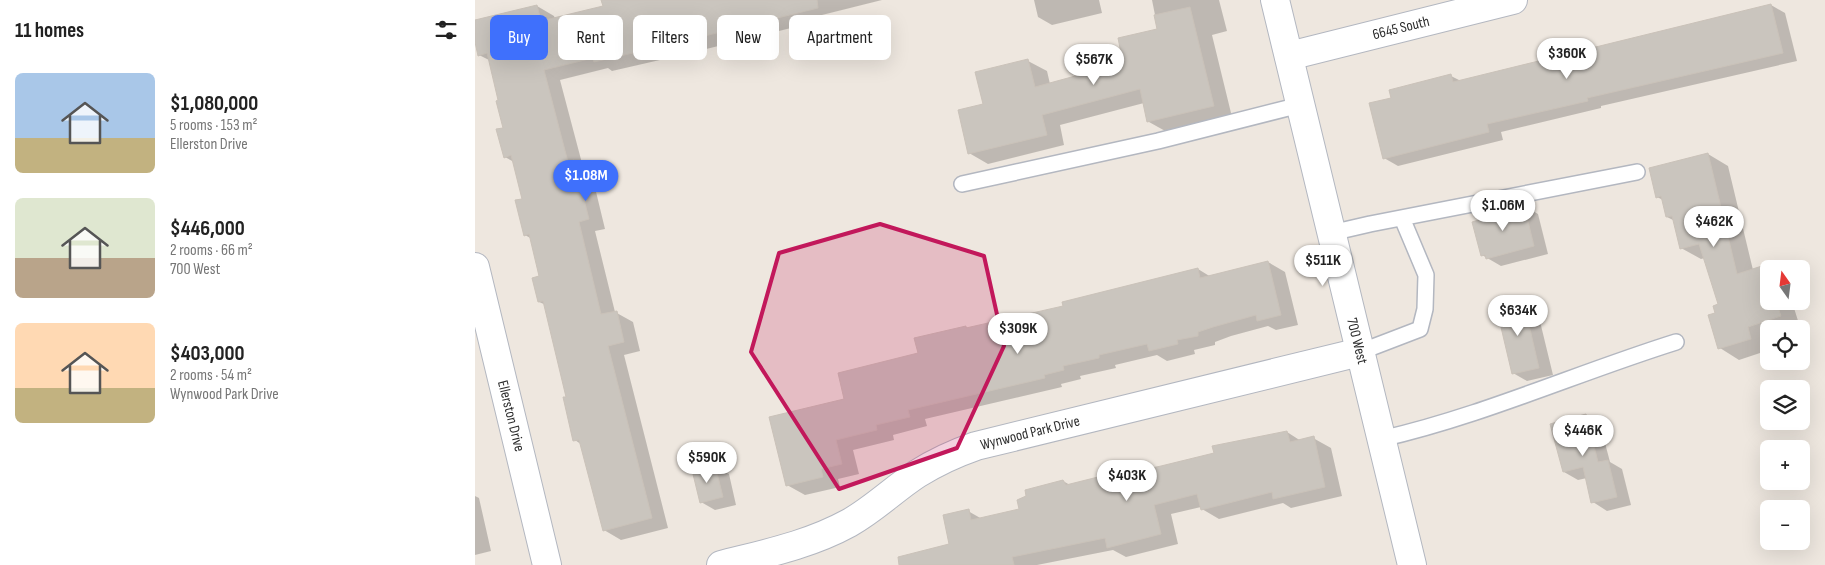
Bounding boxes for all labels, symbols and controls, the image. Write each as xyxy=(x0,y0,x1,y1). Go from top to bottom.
street label: 6645 South xyxy=(1371,12,1431,44)
chip: Buy xyxy=(490,15,548,60)
chip: Rent xyxy=(558,15,623,60)
chip: Filters xyxy=(633,15,707,60)
chip: New xyxy=(717,15,779,60)
chip: Apartment xyxy=(789,15,891,60)
icon: filters xyxy=(432,16,460,44)
text: 11 homes xyxy=(15,18,84,43)
pin: $360K xyxy=(1532,38,1602,80)
pin: $567K xyxy=(1059,44,1129,86)
text: $360K xyxy=(1548,44,1586,63)
text: $567K xyxy=(1075,50,1113,69)
text: $1,080,000 xyxy=(170,91,258,116)
icon: home xyxy=(55,93,115,153)
text: 5 rooms · 153 m² xyxy=(170,116,257,135)
text: Ellerston Drive xyxy=(170,135,248,154)
pin: $1.08M xyxy=(545,160,627,202)
text: $1.08M xyxy=(564,166,608,185)
pin: $1.06M xyxy=(1462,190,1544,232)
text: $1.06M xyxy=(1481,196,1525,215)
pin: $462K xyxy=(1679,206,1749,248)
text: $462K xyxy=(1695,212,1733,231)
text: $446,000 xyxy=(170,216,245,241)
icon: home xyxy=(55,218,115,278)
text: 2 rooms · 66 m² xyxy=(170,241,253,260)
pin: $511K xyxy=(1288,244,1358,287)
text: $511K xyxy=(1305,251,1341,270)
text: 700 West xyxy=(170,260,220,279)
north arrow xyxy=(1760,260,1810,310)
map controls xyxy=(1760,260,1810,550)
pin: $634K xyxy=(1483,294,1553,337)
text: $634K xyxy=(1499,301,1537,320)
pin: $309K xyxy=(983,312,1053,355)
street label: 700 West xyxy=(1342,316,1372,367)
text: $309K xyxy=(999,319,1037,338)
button: locate xyxy=(1760,320,1810,370)
text: $403,000 xyxy=(170,341,244,366)
icon: home xyxy=(55,343,115,403)
text: 2 rooms · 54 m² xyxy=(170,366,252,385)
street label: Ellerston Drive xyxy=(493,378,529,454)
button: layers xyxy=(1760,380,1810,430)
text: Wynwood Park Drive xyxy=(170,385,279,404)
street label: Wynwood Park Drive xyxy=(978,411,1082,455)
pin: $446K xyxy=(1548,414,1618,457)
text: $446K xyxy=(1564,421,1602,440)
button: + xyxy=(1760,440,1810,490)
pin: $590K xyxy=(672,442,742,484)
text: $590K xyxy=(688,448,726,467)
pin: $403K xyxy=(1092,460,1162,502)
text: $403K xyxy=(1108,466,1146,485)
button: − xyxy=(1760,500,1810,550)

